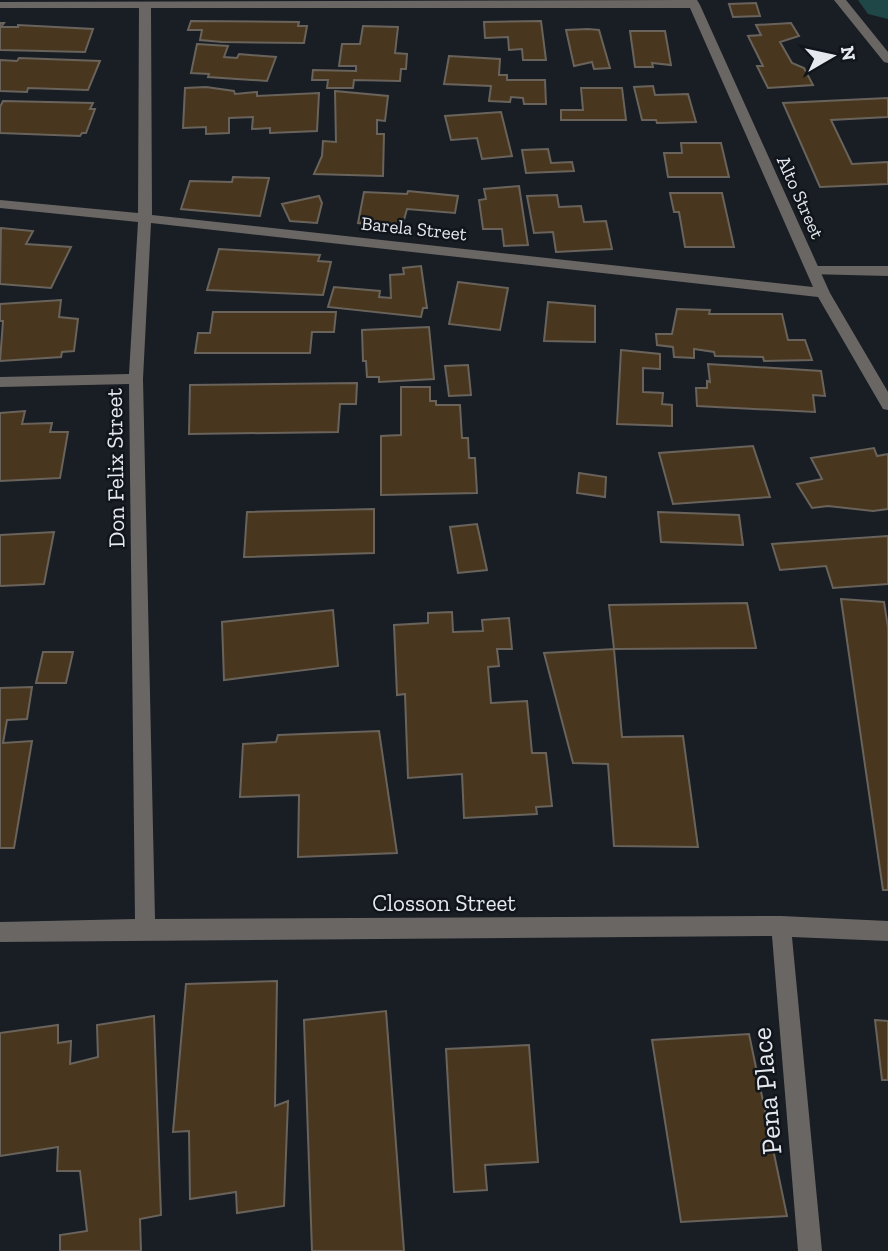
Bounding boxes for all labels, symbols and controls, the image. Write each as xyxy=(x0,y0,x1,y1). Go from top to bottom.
north arrow xyxy=(797,21,867,91)
text: N xyxy=(836,44,861,62)
street label: Alto Street xyxy=(772,152,829,242)
street label: Barela Street xyxy=(360,212,468,245)
street label: Don Felix Street xyxy=(100,387,130,548)
street label: Closson Street xyxy=(372,889,516,917)
street label: Pena Place xyxy=(744,1026,788,1156)

